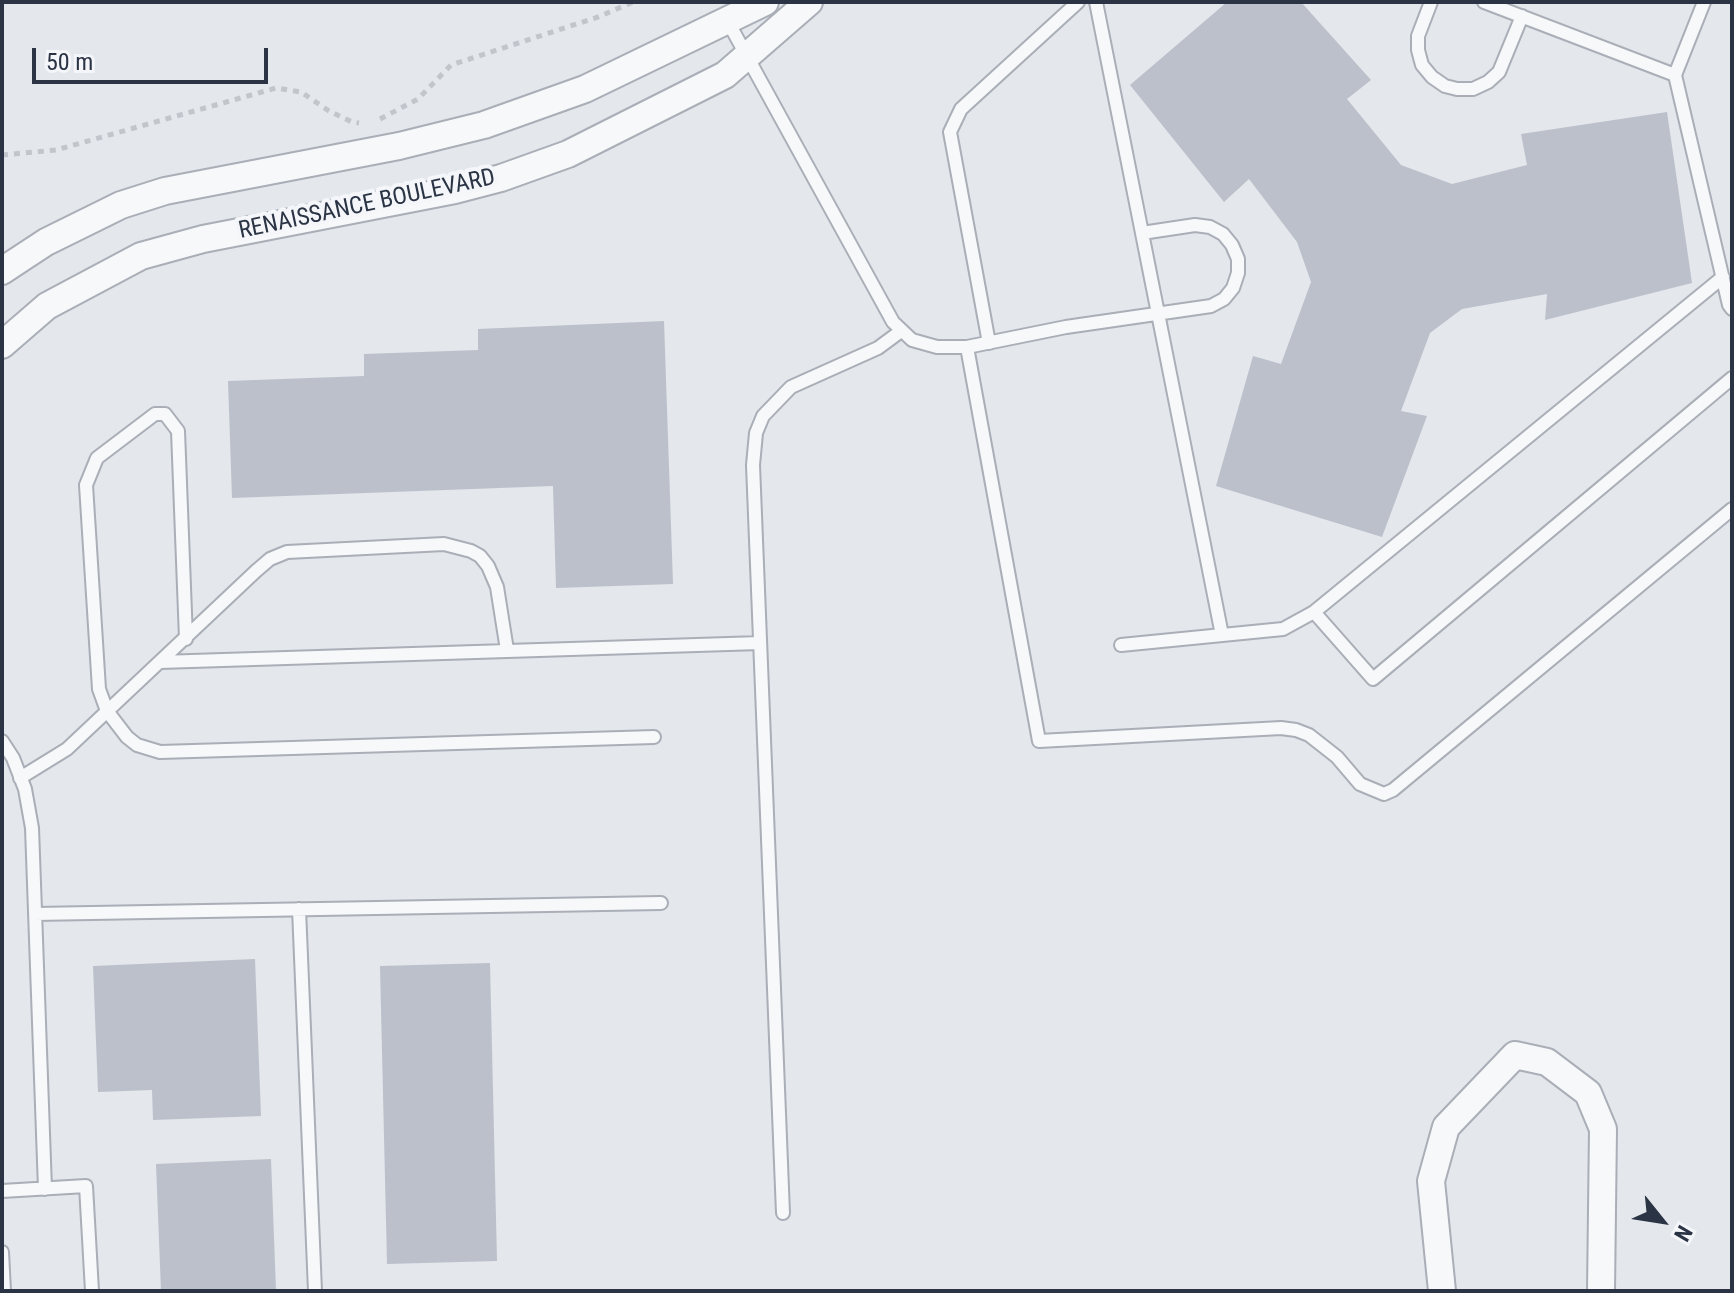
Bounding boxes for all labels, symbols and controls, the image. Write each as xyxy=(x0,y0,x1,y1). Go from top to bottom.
scale bar xyxy=(36,32,272,82)
text: 50 m xyxy=(46,48,93,76)
street label: RENAISSANCE BOULEVARD xyxy=(236,164,498,246)
north arrow xyxy=(1622,1181,1702,1261)
text: N xyxy=(1669,1221,1697,1245)

